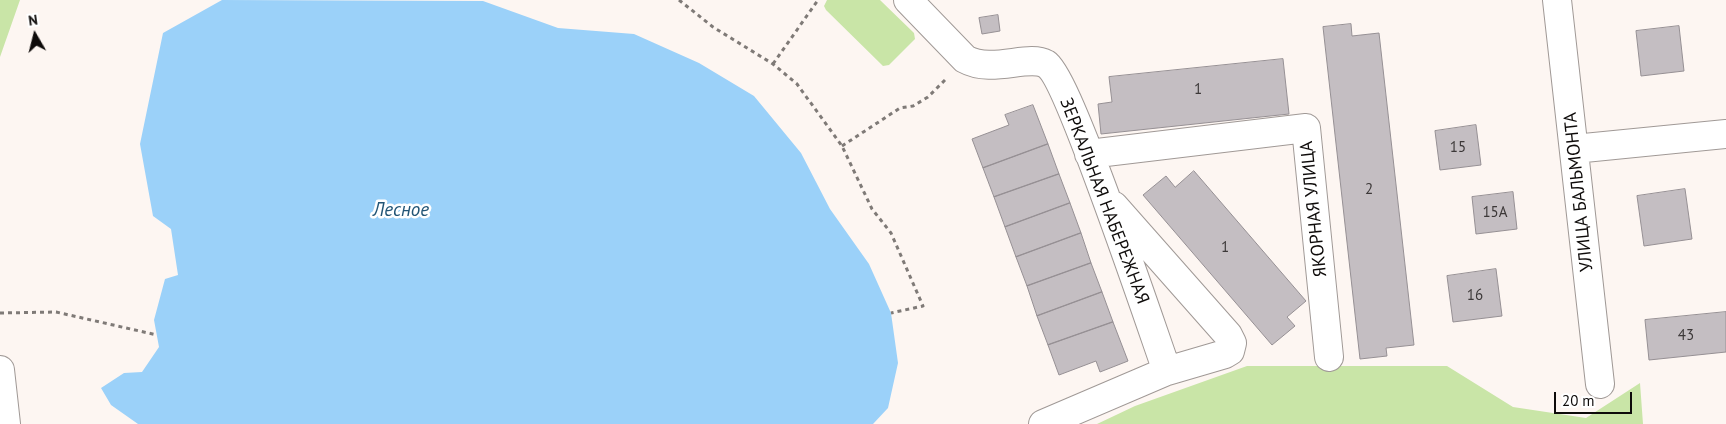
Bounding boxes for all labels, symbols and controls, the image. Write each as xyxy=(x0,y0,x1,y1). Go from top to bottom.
north arrow xyxy=(10,10,60,60)
text: N xyxy=(27,11,39,30)
house number: 1 xyxy=(1194,81,1202,99)
street label: ЗЕРКАЛЬНАЯ НАБЕРЕЖНАЯ xyxy=(1055,95,1153,307)
street label: УЛИЦА БАЛЬМОНТА xyxy=(1560,111,1598,273)
house number: 15 xyxy=(1450,139,1466,157)
street label: ЯКОРНАЯ УЛИЦА xyxy=(1296,140,1332,278)
house number: 2 xyxy=(1365,181,1373,199)
water label: Лесное xyxy=(373,200,429,222)
house number: 15А xyxy=(1482,204,1508,222)
house number: 1 xyxy=(1221,239,1229,257)
house number: 16 xyxy=(1467,287,1483,305)
house number: 43 xyxy=(1678,327,1694,345)
scale bar xyxy=(1556,382,1634,414)
text: 20 m xyxy=(1562,391,1595,410)

